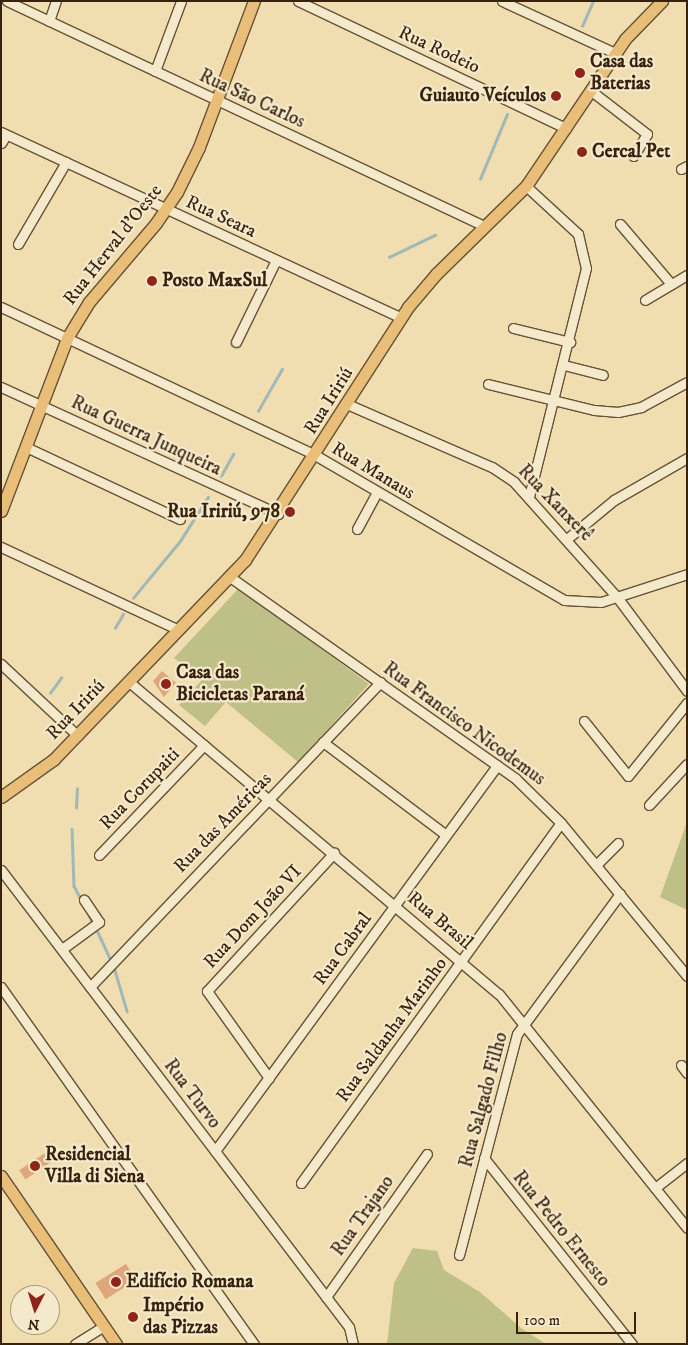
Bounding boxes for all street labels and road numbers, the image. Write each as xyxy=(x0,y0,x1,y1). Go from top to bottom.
street label: Rua Rodeio xyxy=(395,21,483,79)
street label: Rua São Carlos xyxy=(195,65,309,133)
street label: Rua Herval d'Oeste xyxy=(59,180,167,310)
street label: Rua Seara xyxy=(182,191,260,243)
street label: Rua Iririú xyxy=(300,363,358,439)
street label: Rua Guerra Junqueira xyxy=(67,391,225,481)
street label: Rua Manaus xyxy=(327,437,419,505)
street label: Rua Xanxerê xyxy=(513,460,597,546)
street label: Rua Francisco Nicodemus xyxy=(378,657,550,791)
street label: Rua Iririú xyxy=(42,675,110,745)
street label: Rua Corupaiti xyxy=(95,743,185,835)
street label: Rua das Américas xyxy=(169,768,277,878)
street label: Rua Dom João VI xyxy=(199,860,307,974)
street label: Rua Brasil xyxy=(403,887,477,955)
street label: Rua Cabral xyxy=(309,908,377,990)
street label: Rua Saldanha Marinho xyxy=(332,953,452,1107)
street label: Rua Salgado Filho xyxy=(455,1030,513,1170)
street label: Rua Turvo xyxy=(159,1055,225,1133)
street label: Rua Pedro Ernesto xyxy=(507,1167,615,1291)
street label: Rua Trajano xyxy=(327,1171,399,1261)

